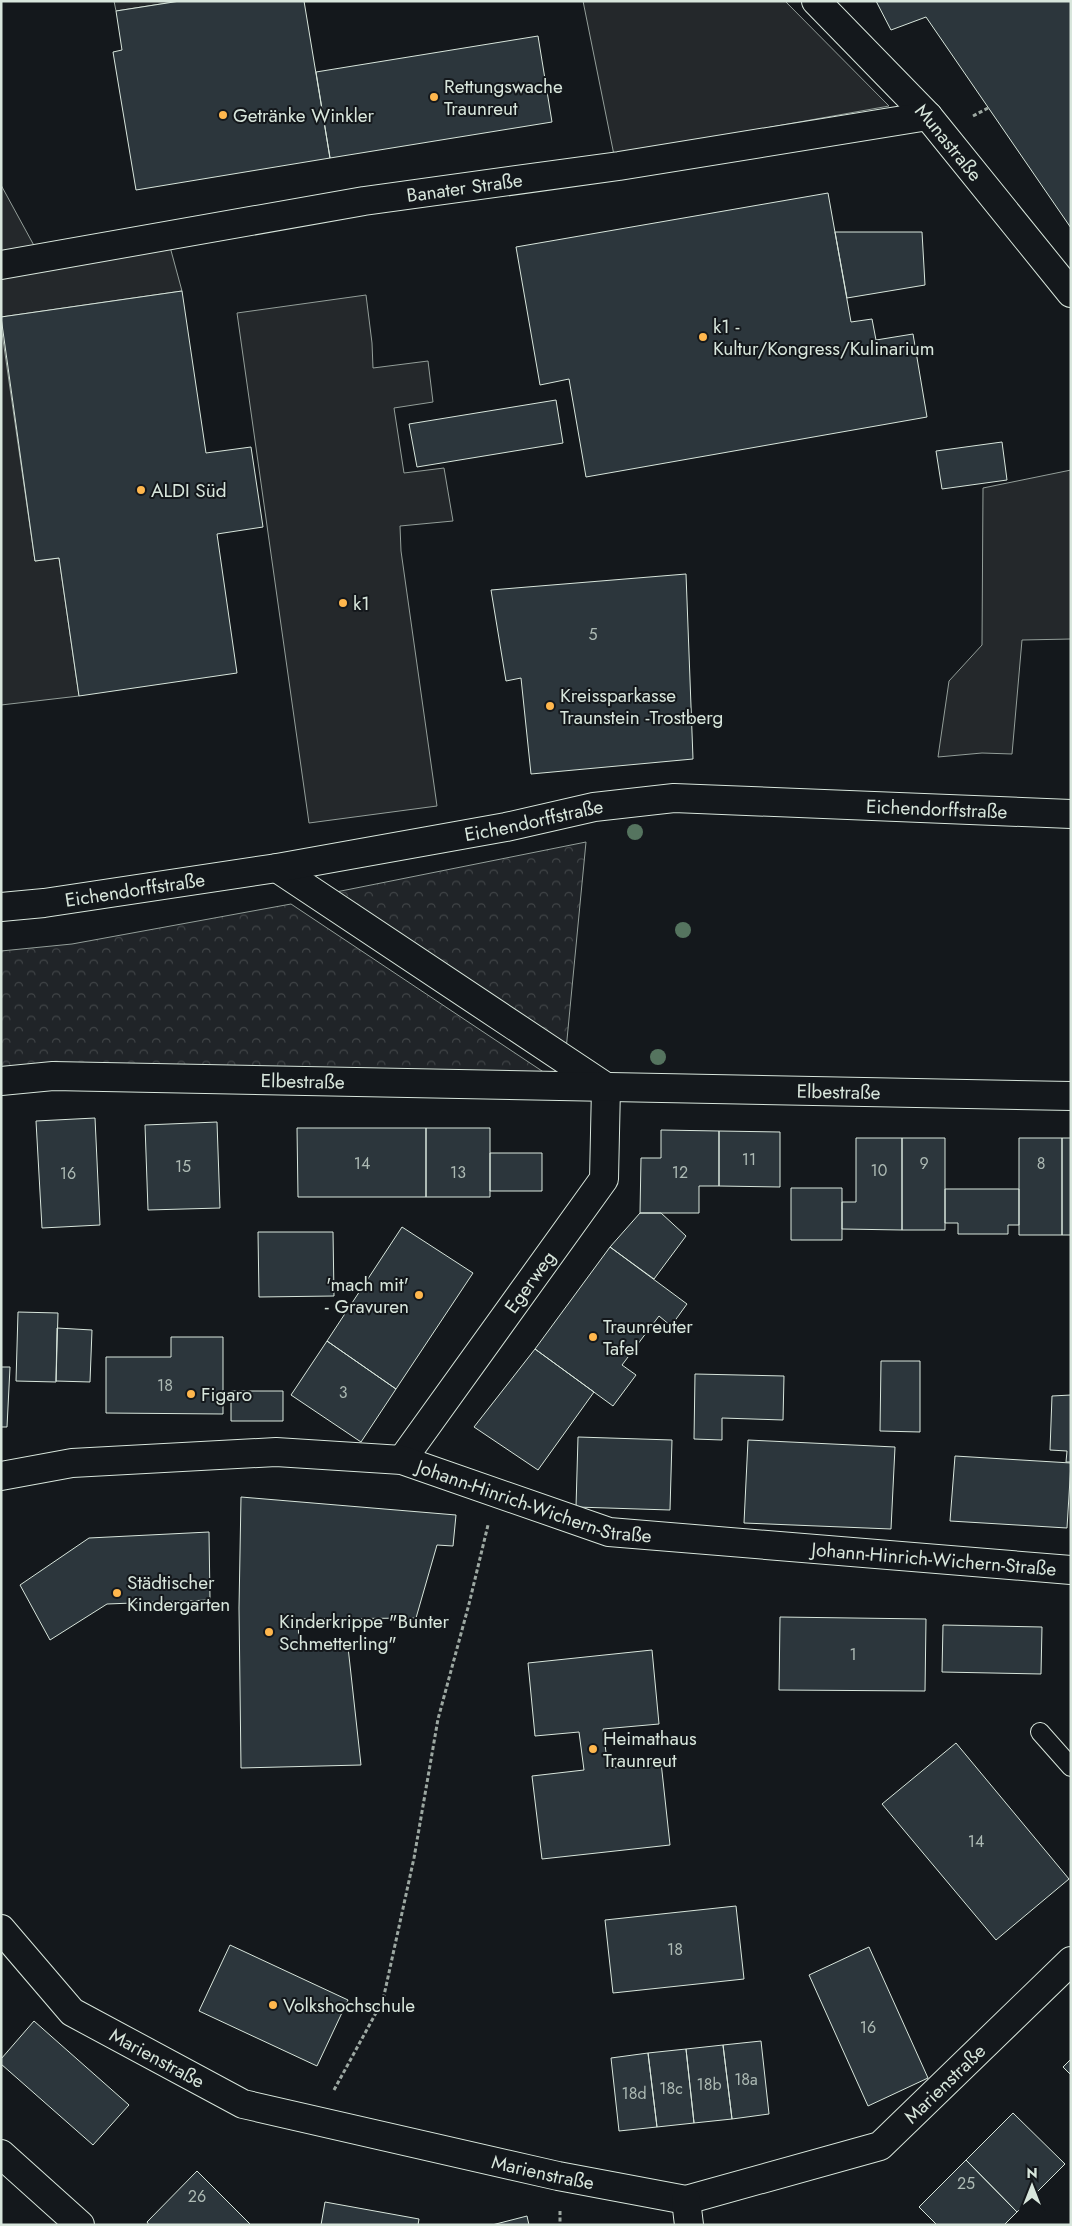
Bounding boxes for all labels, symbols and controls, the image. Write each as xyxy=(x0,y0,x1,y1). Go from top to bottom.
place label: Rettungswache Traunreut xyxy=(444,73,563,122)
marker: Rettungswache Traunreut xyxy=(428,91,440,103)
street label: Munastraße xyxy=(909,97,989,187)
place label: Getränke Winkler xyxy=(233,102,375,129)
marker: Getränke Winkler xyxy=(217,109,229,121)
street label: Banater Straße xyxy=(405,166,524,209)
place label: k1 - Kultur/Kongress/Kulinarium xyxy=(713,313,934,362)
marker: k1 - Kultur/Kongress/Kulinarium xyxy=(697,331,709,343)
place label: ALDI Süd xyxy=(151,477,227,504)
marker: ALDI Süd xyxy=(135,484,147,496)
place label: k1 xyxy=(353,590,370,617)
marker: k1 xyxy=(337,597,349,609)
house number: 5 xyxy=(588,623,598,646)
place label: Kreissparkasse Traunstein -Trostberg xyxy=(560,682,723,731)
marker: Kreissparkasse Traunstein -Trostberg xyxy=(544,700,556,712)
street label: Eichendorffstraße xyxy=(865,792,1008,825)
street label: Eichendorffstraße xyxy=(462,793,605,848)
street label: Eichendorffstraße xyxy=(63,865,207,913)
street label: Elbestraße xyxy=(260,1067,345,1095)
street label: Elbestraße xyxy=(796,1077,881,1106)
house number: 11 xyxy=(742,1148,756,1171)
house number: 14 xyxy=(354,1152,370,1175)
house number: 9 xyxy=(919,1152,929,1175)
house number: 8 xyxy=(1037,1152,1045,1175)
house number: 15 xyxy=(175,1155,191,1178)
house number: 10 xyxy=(871,1159,887,1182)
house number: 13 xyxy=(450,1161,466,1184)
house number: 12 xyxy=(672,1161,688,1184)
house number: 16 xyxy=(60,1162,76,1185)
street label: Egerweg xyxy=(498,1245,562,1319)
place label: 'mach mit' - Gravuren xyxy=(325,1271,409,1320)
marker: 'mach mit' - Gravuren xyxy=(413,1289,425,1301)
place label: Traunreuter Tafel xyxy=(603,1313,693,1362)
marker: Traunreuter Tafel xyxy=(587,1331,599,1343)
house number: 18 xyxy=(157,1374,173,1397)
place label: Figaro xyxy=(201,1381,252,1408)
house number: 3 xyxy=(339,1381,348,1404)
marker: Figaro xyxy=(185,1388,197,1400)
street label: Johann-Hinrich-Wichern-Straße xyxy=(410,1452,653,1549)
street label: Johann-Hinrich-Wichern-Straße xyxy=(808,1535,1058,1582)
place label: Städtischer Kindergarten xyxy=(127,1569,230,1618)
marker: Städtischer Kindergarten xyxy=(111,1587,123,1599)
place label: Kinderkrippe "Bunter Schmetterling" xyxy=(279,1608,449,1657)
marker: Kinderkrippe "Bunter Schmetterling" xyxy=(263,1626,275,1638)
house number: 1 xyxy=(849,1643,857,1666)
place label: Heimathaus Traunreut xyxy=(603,1725,697,1774)
marker: Heimathaus Traunreut xyxy=(587,1743,599,1755)
house number: 14 xyxy=(968,1830,984,1853)
house number: 18 xyxy=(667,1938,683,1961)
place label: Volkshochschule xyxy=(283,1992,415,2019)
marker: Volkshochschule xyxy=(267,1999,279,2011)
house number: 16 xyxy=(860,2016,876,2039)
street label: Marienstraße xyxy=(105,2021,210,2095)
street label: Marienstraße xyxy=(898,2037,992,2129)
house number: 18a xyxy=(734,2068,758,2091)
house number: 18b xyxy=(696,2073,722,2096)
house number: 18c xyxy=(659,2077,683,2100)
house number: 18d xyxy=(621,2082,647,2105)
street label: Marienstraße xyxy=(489,2148,597,2196)
north arrow xyxy=(1007,2161,1057,2211)
text: N xyxy=(1026,2163,1038,2183)
house number: 25 xyxy=(957,2172,975,2195)
house number: 26 xyxy=(188,2185,206,2208)

